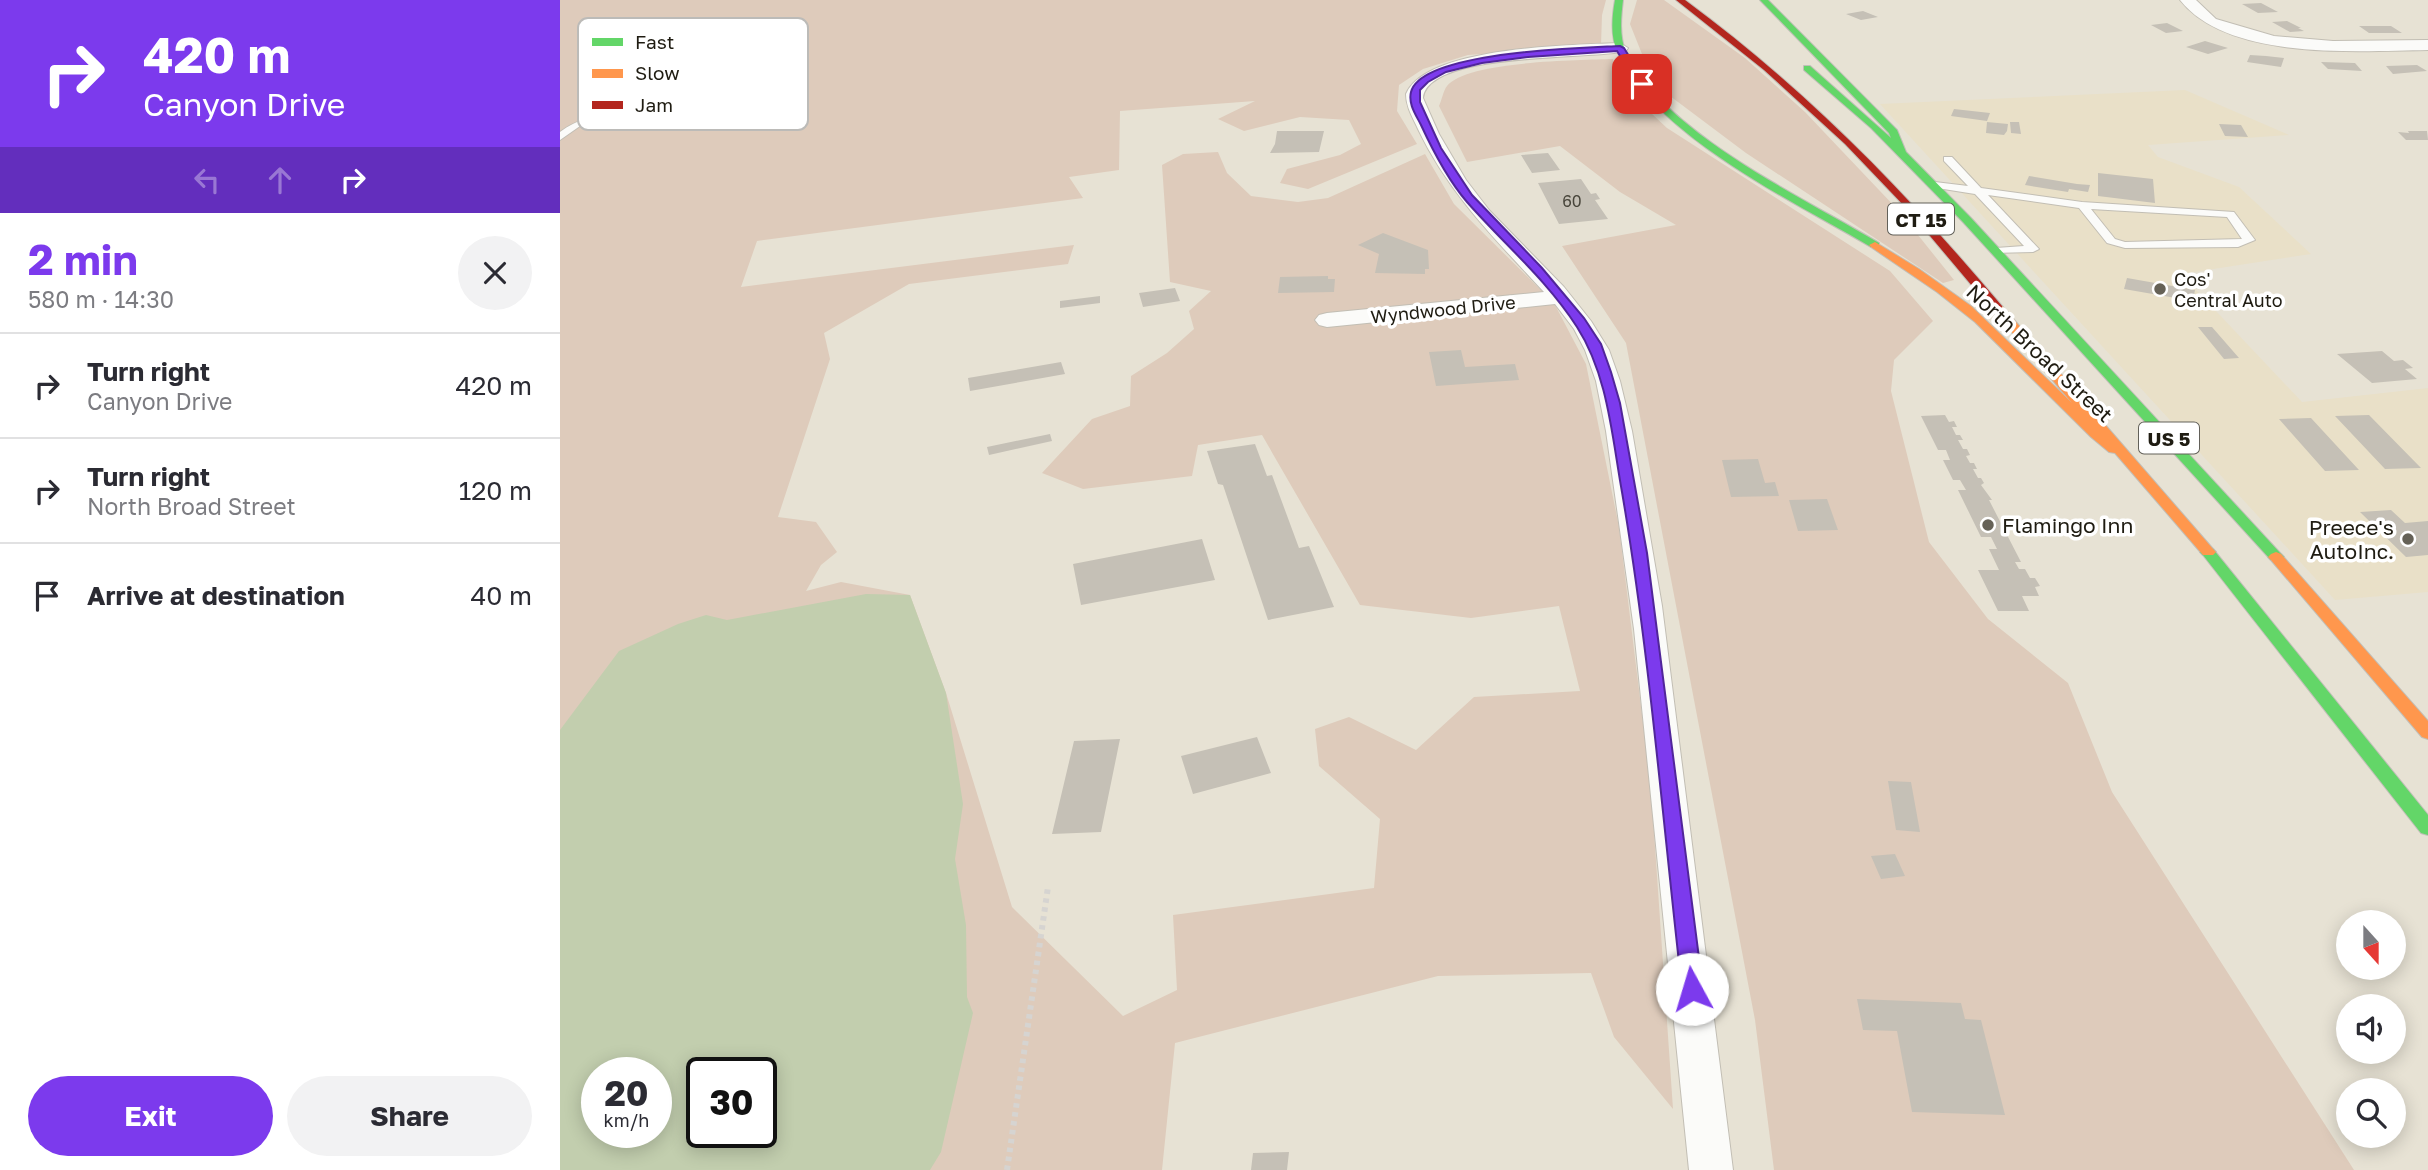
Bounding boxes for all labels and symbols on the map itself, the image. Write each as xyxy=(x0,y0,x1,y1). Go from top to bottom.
legend xyxy=(578,18,808,130)
text: Fast xyxy=(635,30,674,53)
pin xyxy=(1612,54,1672,114)
text: Slow xyxy=(635,61,680,84)
text: Jam xyxy=(635,93,673,116)
house number: 60 xyxy=(1562,191,1582,211)
road number: CT 15 xyxy=(1888,204,1954,234)
place label: Cos' Central Auto xyxy=(2174,268,2283,311)
street label: North Broad Street xyxy=(1961,279,2119,427)
marker: Cos' Central Auto xyxy=(2152,281,2168,297)
street label: Wyndwood Drive xyxy=(1369,290,1517,328)
road number: US 5 xyxy=(2139,422,2199,453)
place label: Flamingo Inn xyxy=(2002,512,2133,538)
place label: Preece's AutoInc. xyxy=(2309,514,2394,564)
marker: Flamingo Inn xyxy=(1980,517,1996,533)
marker: Preece's AutoInc. xyxy=(2400,531,2416,547)
north arrow xyxy=(2336,910,2406,980)
position arrow xyxy=(1655,952,1729,1026)
speed limit sign: 30 xyxy=(686,1057,777,1148)

